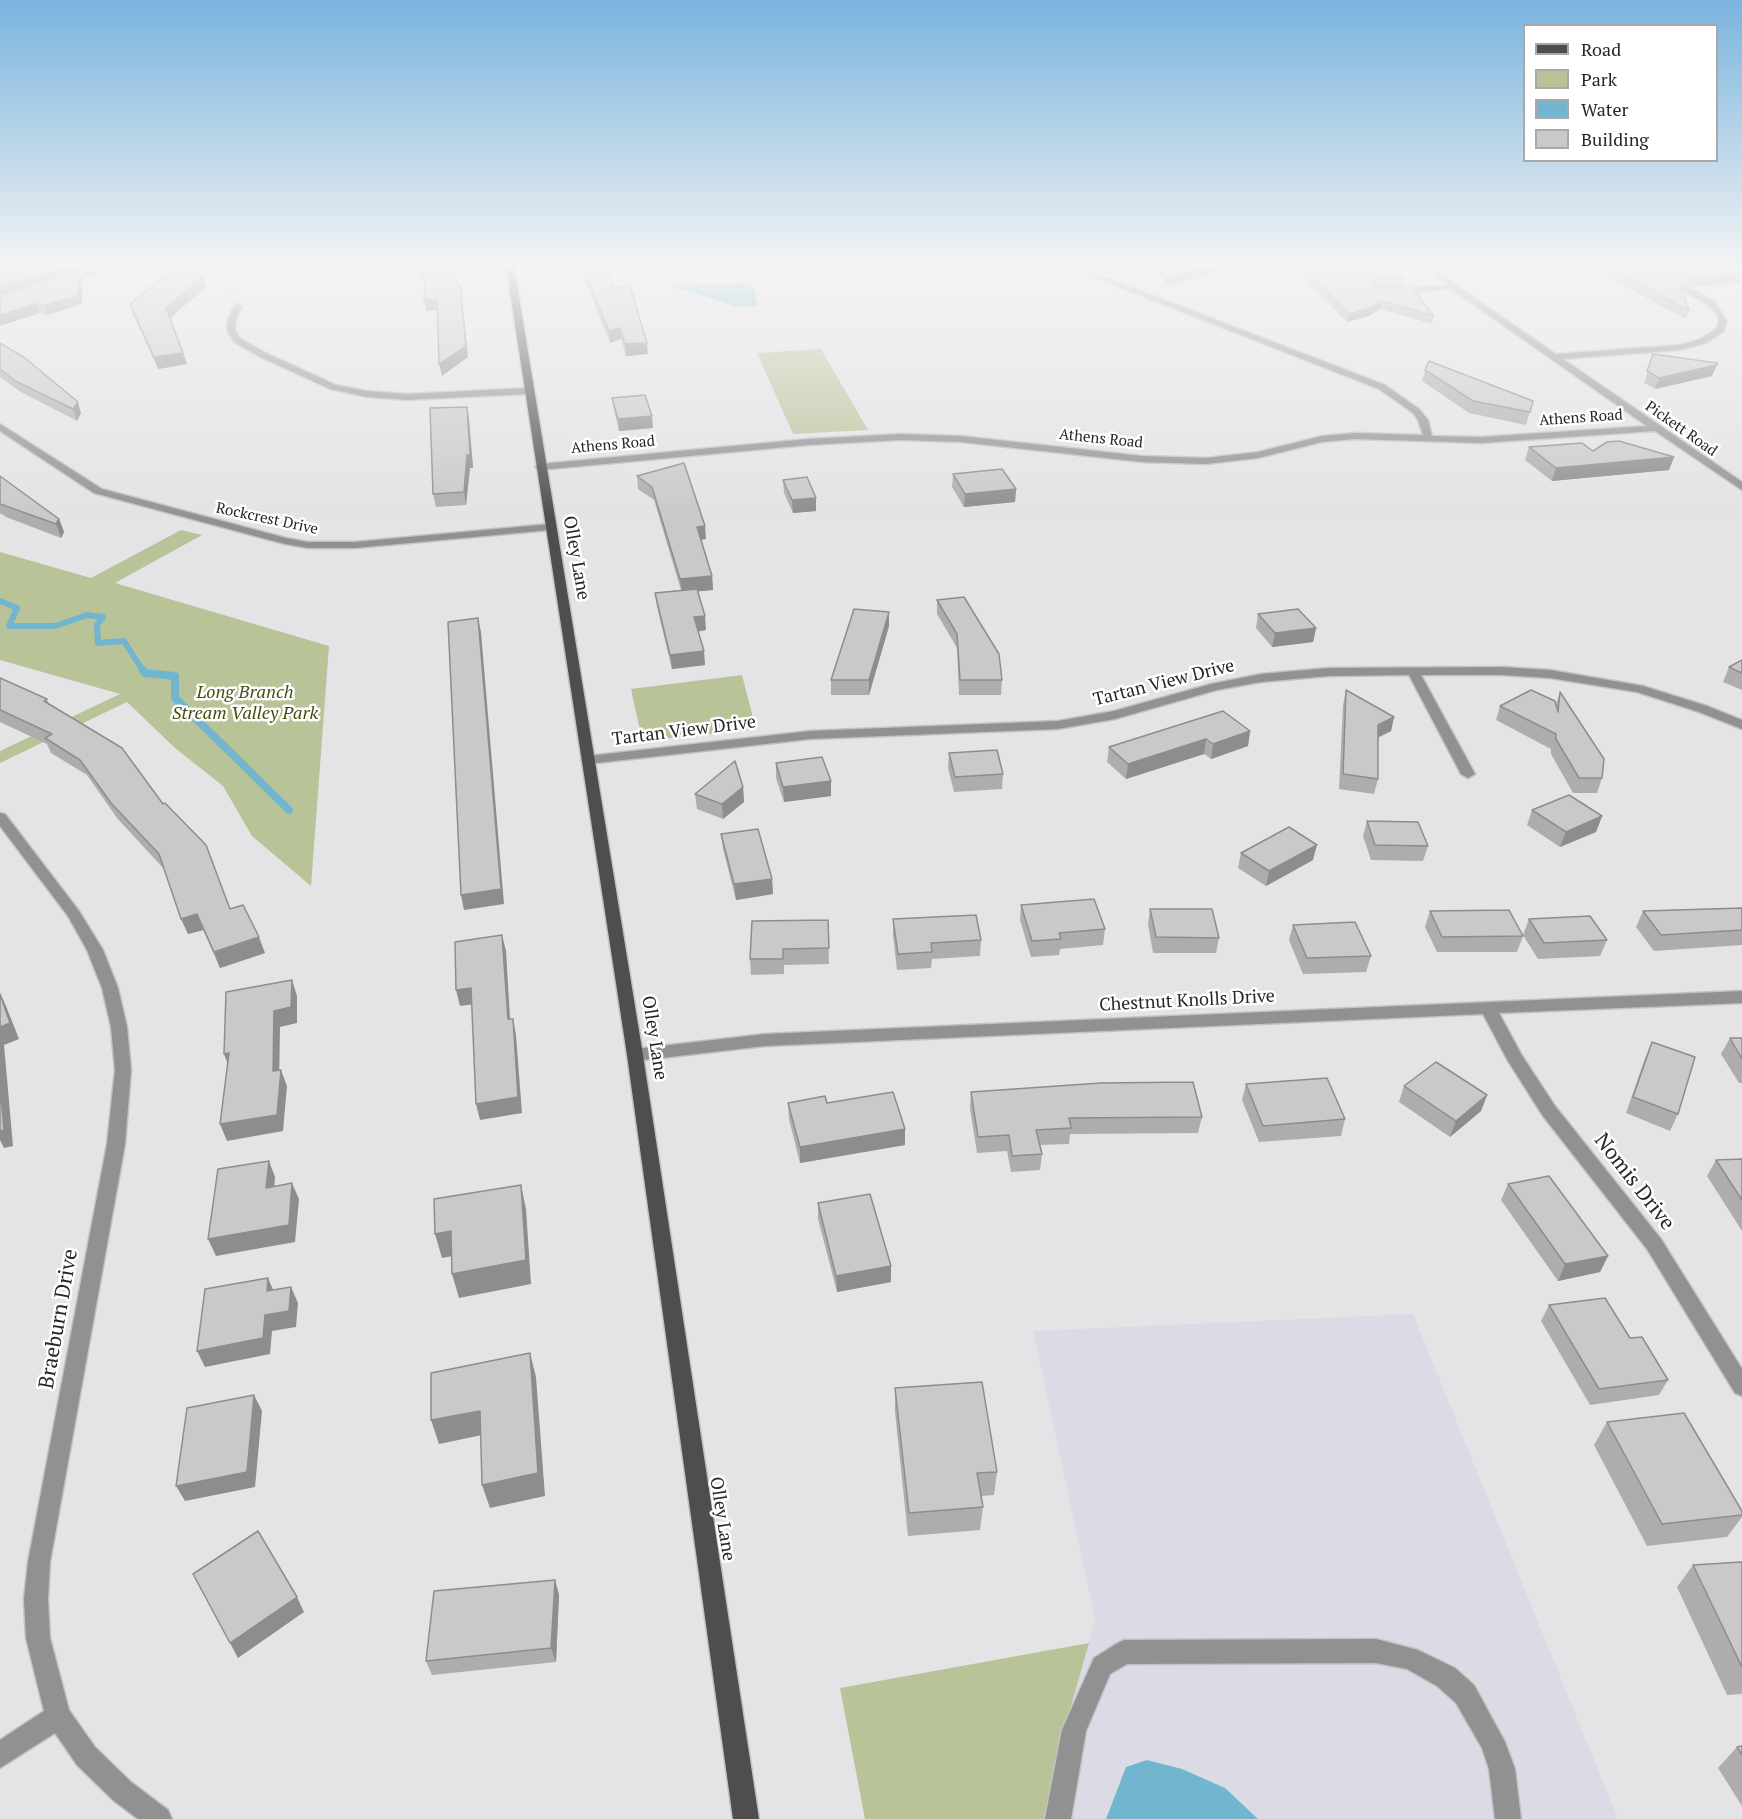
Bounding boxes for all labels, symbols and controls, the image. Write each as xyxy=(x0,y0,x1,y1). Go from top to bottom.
legend xyxy=(1523,24,1718,162)
text: Road xyxy=(1581,37,1621,61)
text: Park xyxy=(1581,67,1617,91)
text: Water xyxy=(1581,97,1628,121)
text: Building xyxy=(1581,127,1649,151)
street label: Pickett Road xyxy=(1642,398,1720,460)
street label: Athens Road xyxy=(1538,406,1624,430)
street label: Athens Road xyxy=(1058,426,1144,452)
street label: Athens Road xyxy=(570,432,656,458)
street label: Rockcrest Drive xyxy=(214,499,320,539)
street label: Olley Lane xyxy=(558,514,594,602)
street label: Tartan View Drive xyxy=(1091,655,1237,711)
park label: Long Branch Stream Valley Park xyxy=(172,682,318,724)
street label: Tartan View Drive xyxy=(611,711,757,751)
street label: Chestnut Knolls Drive xyxy=(1099,986,1275,1016)
street label: Olley Lane xyxy=(637,994,671,1082)
street label: Nomis Drive xyxy=(1588,1129,1680,1235)
street label: Braeburn Drive xyxy=(34,1247,84,1391)
street label: Olley Lane xyxy=(705,1475,739,1563)

